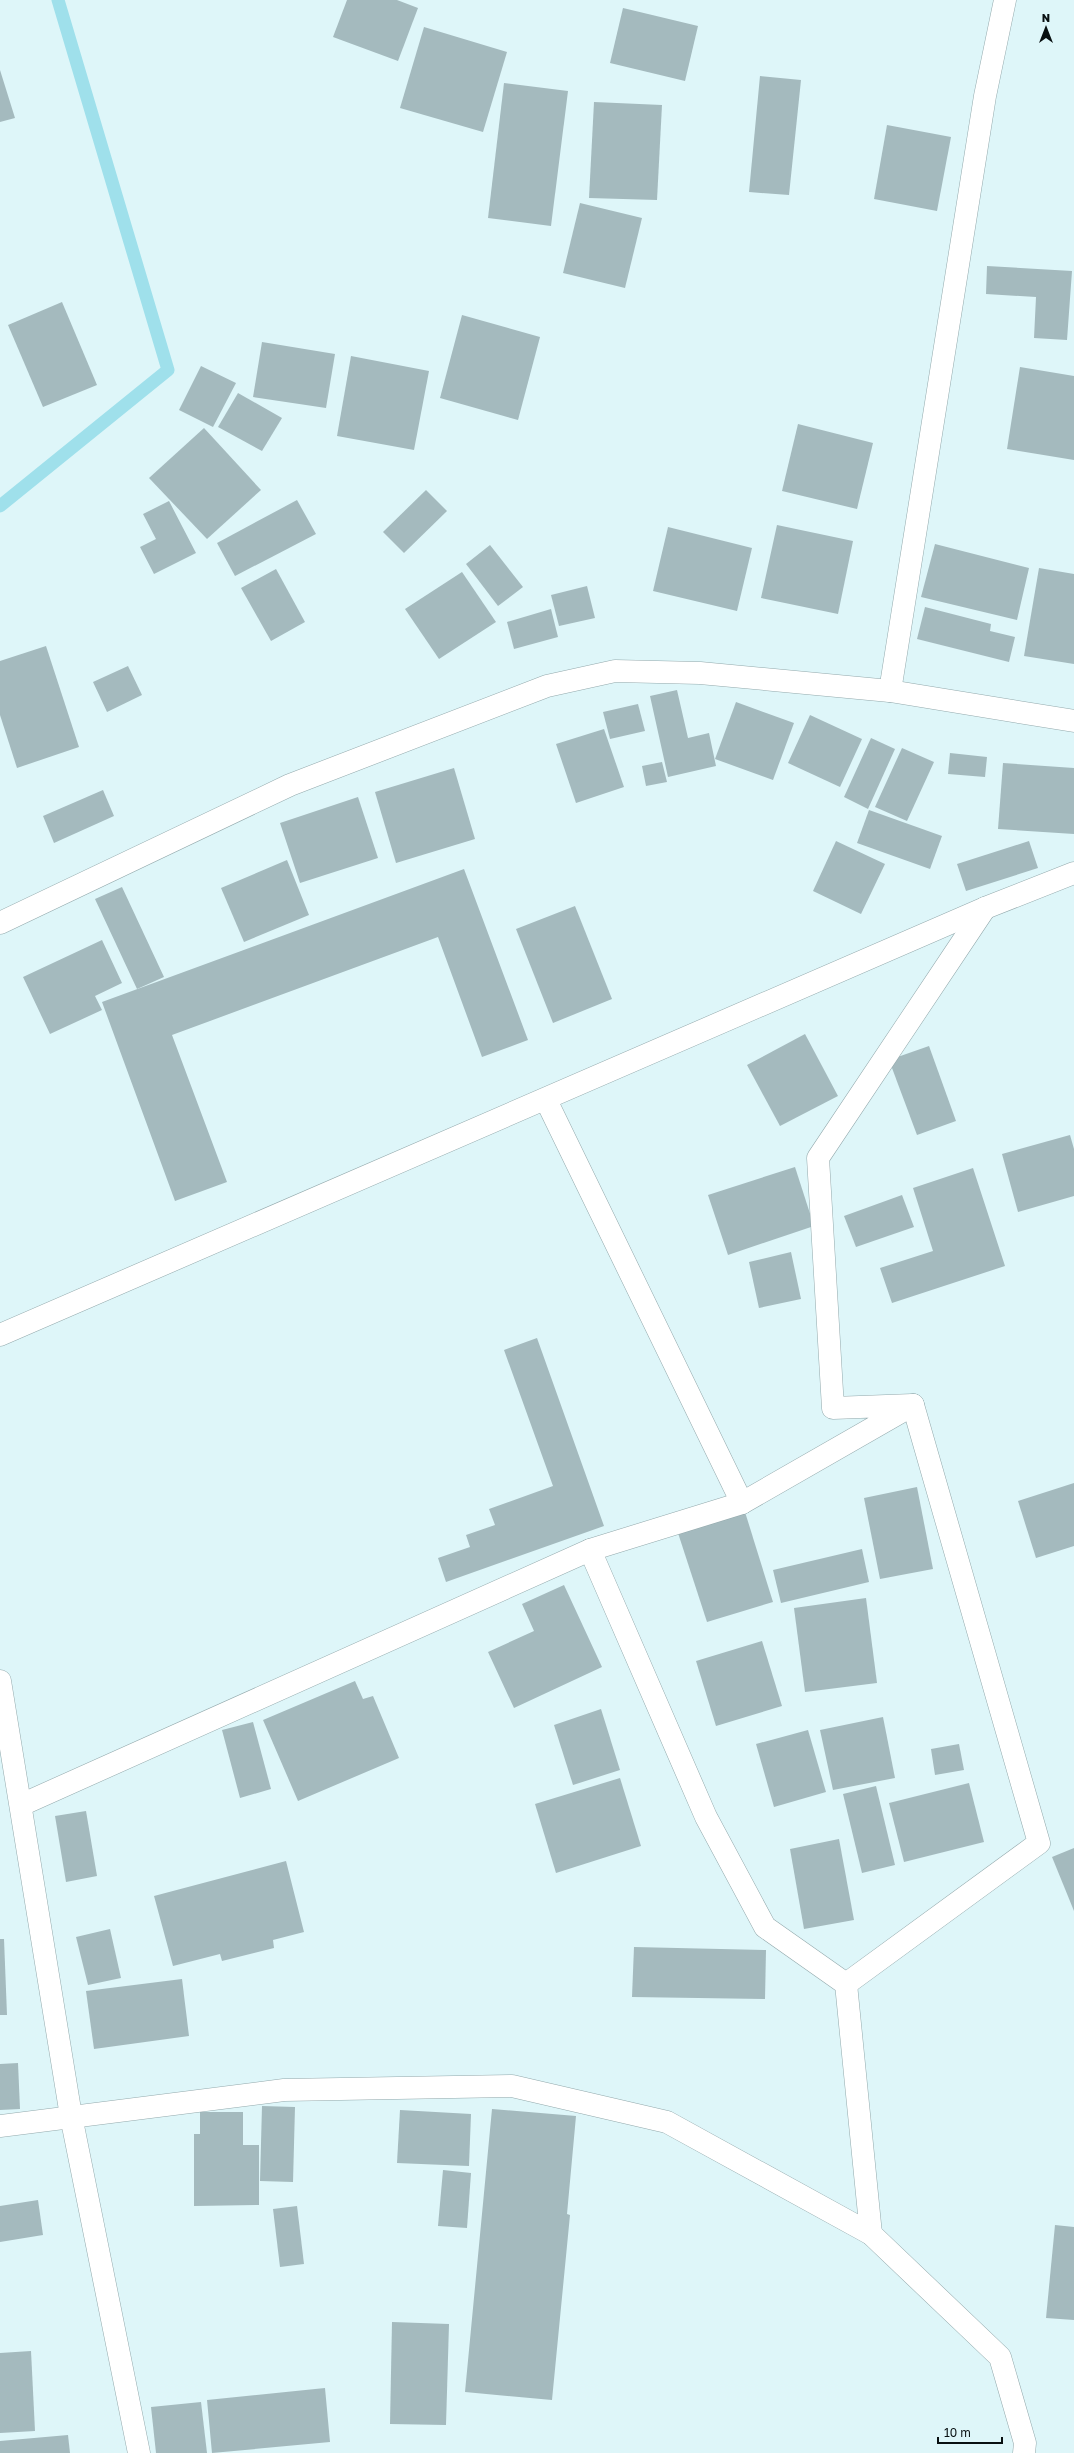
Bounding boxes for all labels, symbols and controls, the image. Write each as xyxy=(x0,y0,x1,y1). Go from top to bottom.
north arrow xyxy=(1026,8,1066,48)
text: N xyxy=(1042,11,1050,24)
scale bar xyxy=(938,2419,1002,2445)
text: 10 m xyxy=(944,2425,971,2440)

